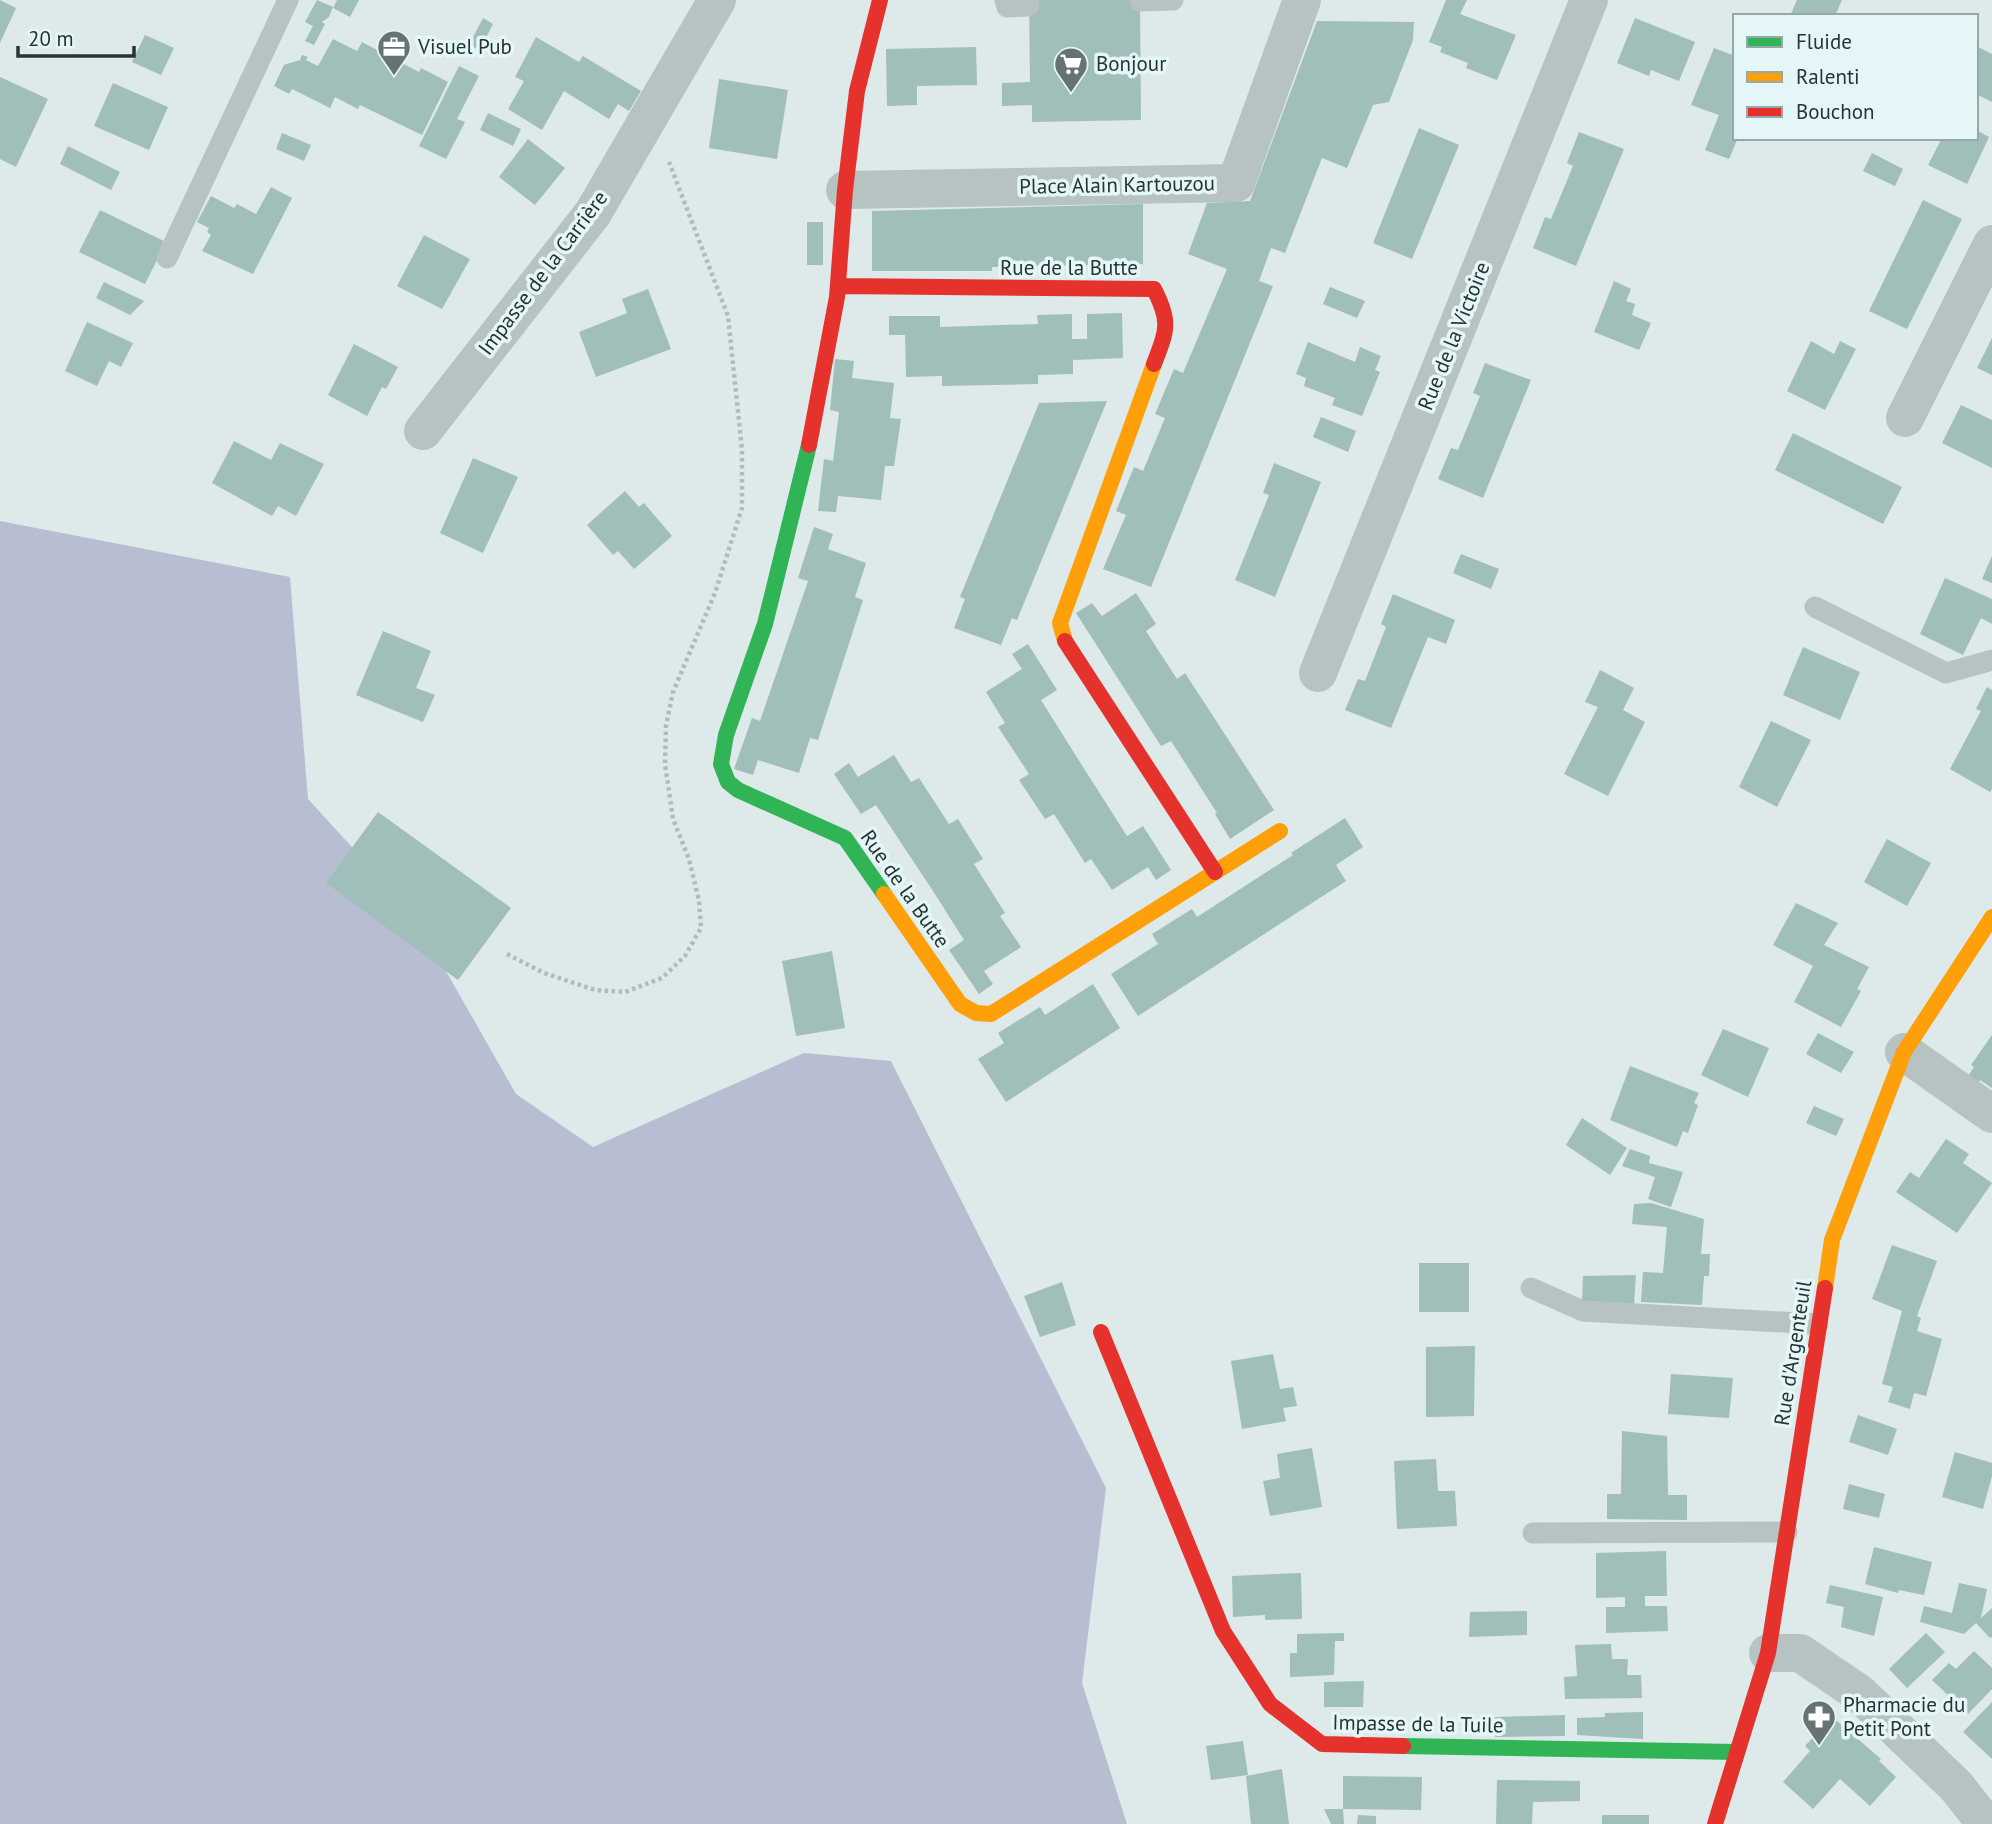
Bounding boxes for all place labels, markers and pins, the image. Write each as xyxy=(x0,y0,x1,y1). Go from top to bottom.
office icon: Visuel Pub xyxy=(375,28,413,77)
place label: Visuel Pub xyxy=(417,33,512,60)
supermarket icon: Bonjour xyxy=(1052,45,1090,94)
place label: Bonjour xyxy=(1096,50,1166,77)
place label: Pharmacie du Petit Pont xyxy=(1843,1691,1965,1742)
pharmacy icon: Pharmacie du Petit Pont xyxy=(1800,1698,1838,1747)

